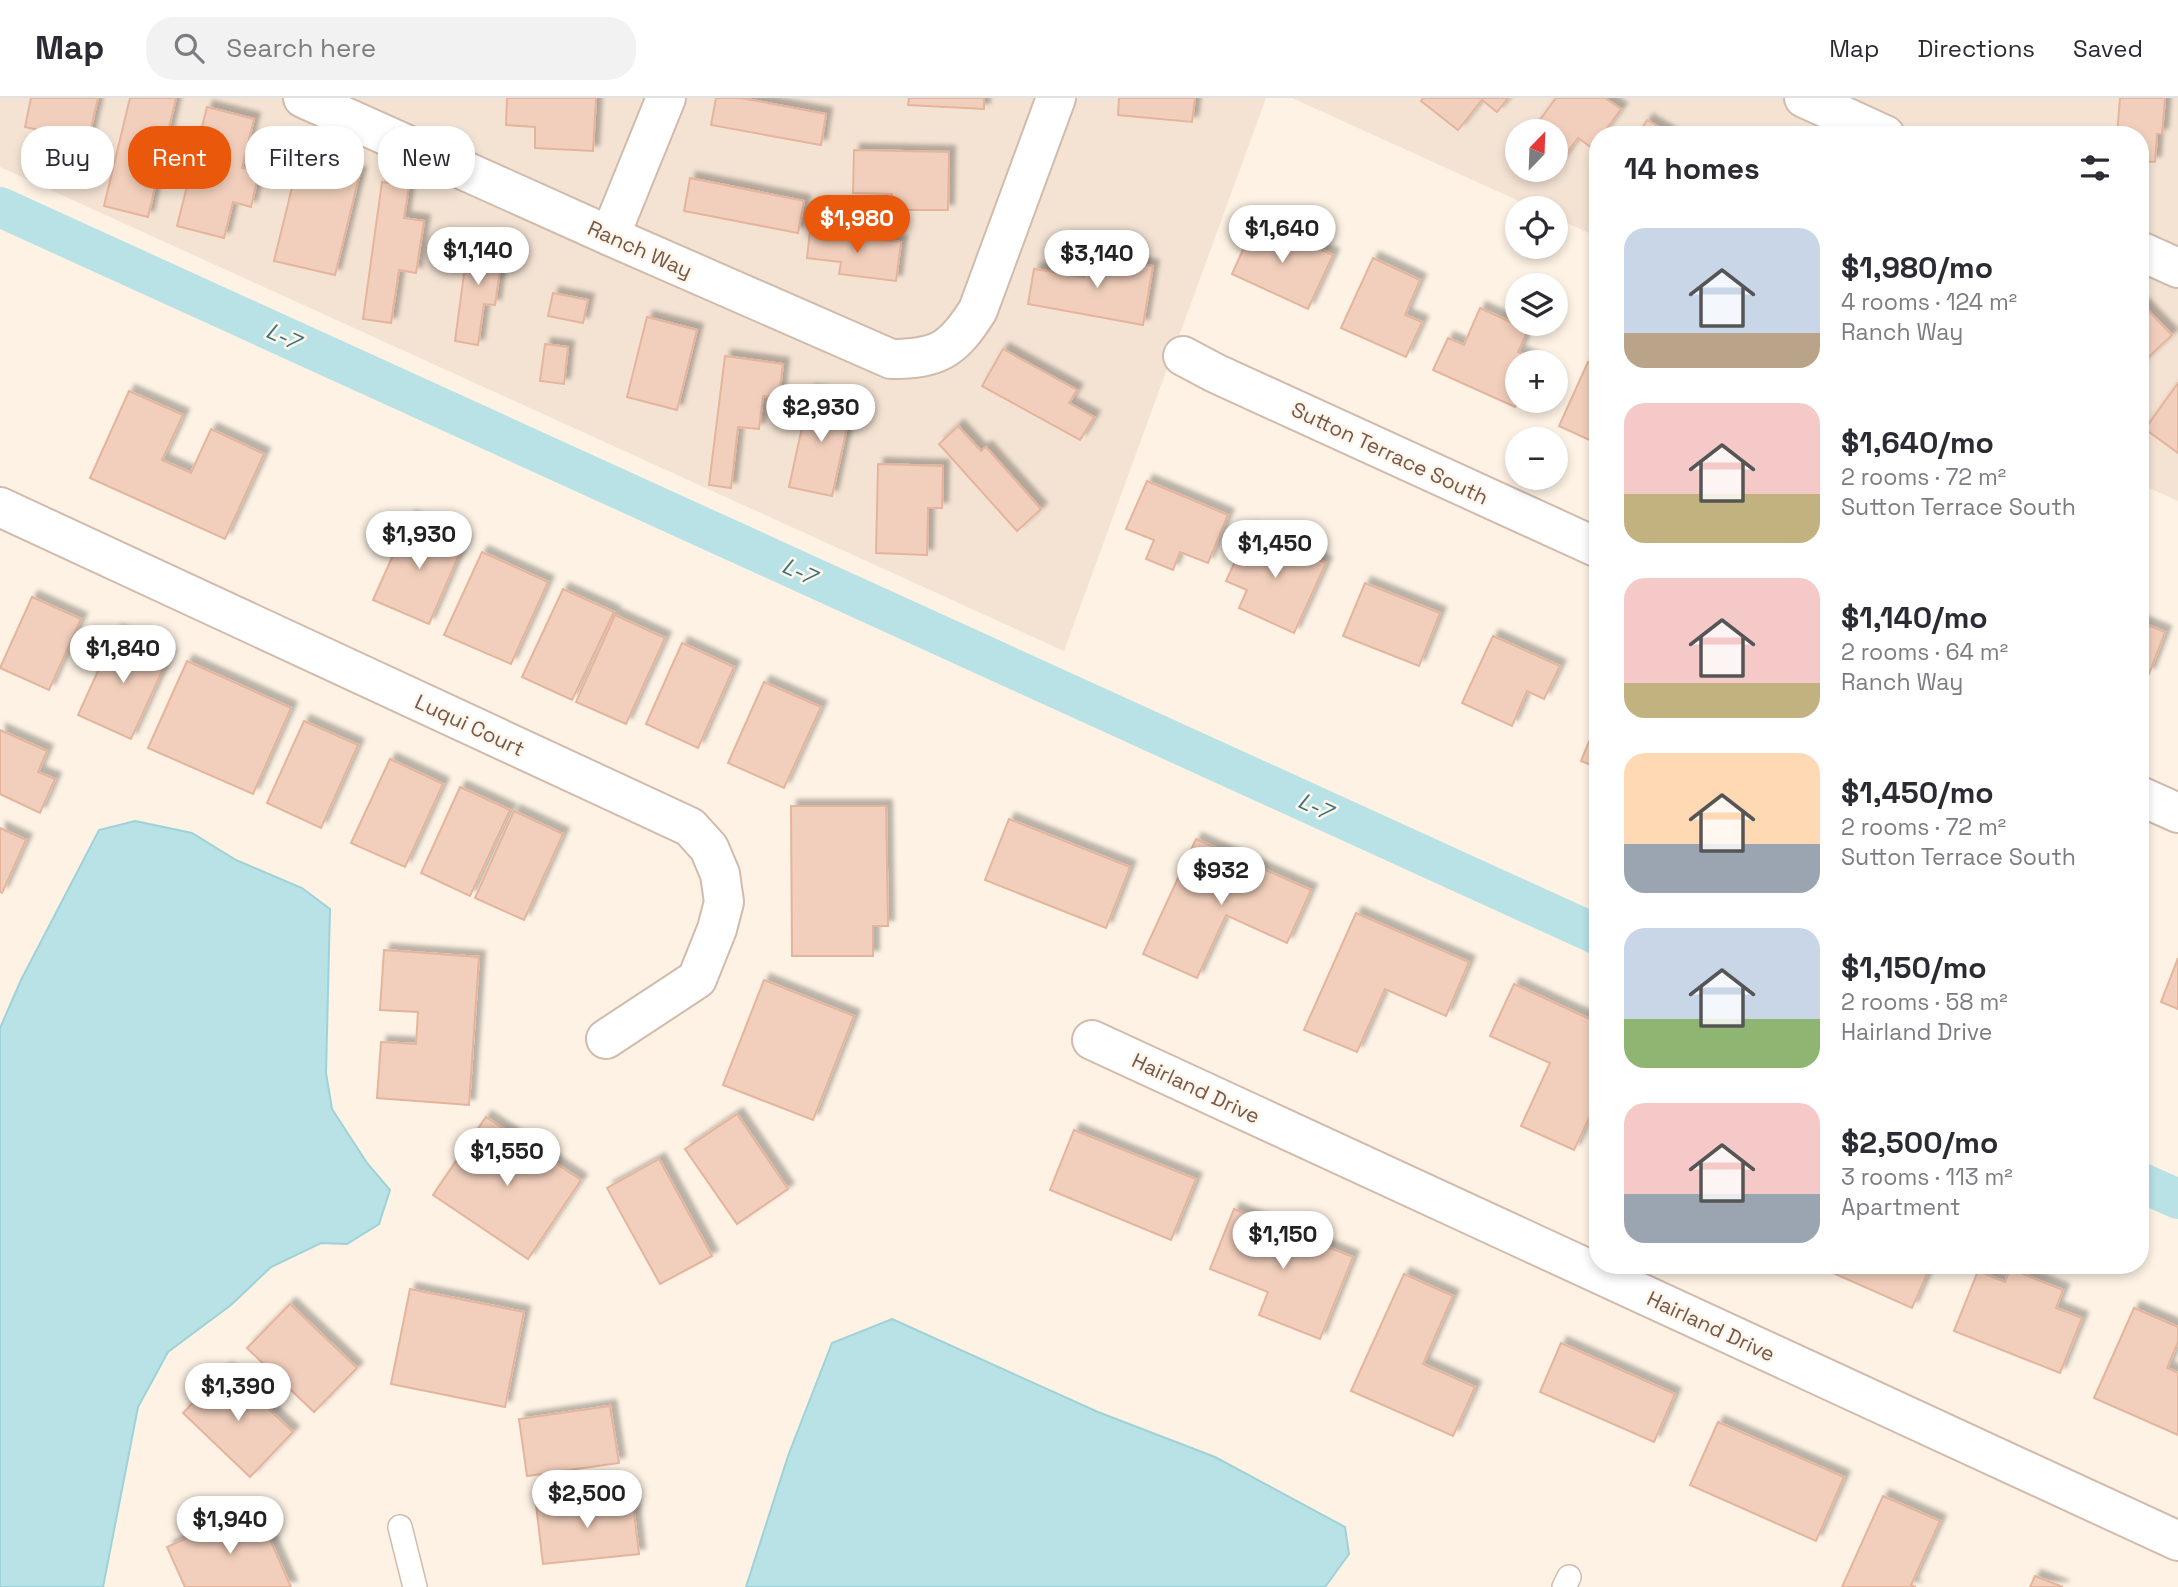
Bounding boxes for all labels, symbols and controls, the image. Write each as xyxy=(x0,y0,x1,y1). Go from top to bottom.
search box xyxy=(146,17,636,80)
text: Map xyxy=(35,27,104,69)
icon: search xyxy=(170,29,208,67)
text: Search here xyxy=(226,31,376,65)
text: Map xyxy=(1829,33,1879,64)
text: Directions xyxy=(1917,33,2035,64)
text: Saved xyxy=(2073,33,2143,64)
north arrow xyxy=(1505,119,1568,182)
map controls xyxy=(1505,119,1568,490)
chip: Buy xyxy=(21,126,114,189)
chip: Rent xyxy=(128,126,231,189)
chip: Filters xyxy=(245,126,364,189)
chip: New xyxy=(378,126,475,189)
text: 14 homes xyxy=(1624,149,1760,188)
icon: filters xyxy=(2076,149,2114,187)
pin: $1,980 xyxy=(800,195,914,255)
button: locate xyxy=(1505,196,1568,259)
text: $1,980 xyxy=(820,203,894,233)
pin: $1,640 xyxy=(1225,206,1339,265)
text: $1,640 xyxy=(1245,213,1319,243)
street label: Ranch Way xyxy=(583,214,697,284)
pin: $1,140 xyxy=(421,228,535,287)
pin: $3,140 xyxy=(1040,230,1154,290)
text: $1,140 xyxy=(443,235,513,265)
text: $3,140 xyxy=(1060,238,1134,268)
text: $1,980/mo xyxy=(1841,248,1993,287)
icon: home xyxy=(1680,256,1764,340)
button: layers xyxy=(1505,273,1568,336)
text: 4 rooms · 124 m² xyxy=(1841,287,2017,317)
water label: L-7 xyxy=(261,315,308,358)
text: Ranch Way xyxy=(1841,317,1963,347)
button: + xyxy=(1505,350,1568,413)
pin: $2,930 xyxy=(764,384,878,444)
text: $2,930 xyxy=(782,392,860,422)
street label: Sutton Terrace South xyxy=(1287,395,1493,511)
text: $1,640/mo xyxy=(1841,423,1994,462)
button: − xyxy=(1505,427,1568,490)
icon: home xyxy=(1680,431,1764,515)
text: 2 rooms · 72 m² xyxy=(1841,462,2006,492)
text: Sutton Terrace South xyxy=(1841,492,2076,522)
pin: $1,930 xyxy=(362,512,476,571)
text: $1,930 xyxy=(382,519,456,549)
pin: $1,450 xyxy=(1218,520,1332,580)
text: $1,450 xyxy=(1238,528,1312,558)
water label: L-7 xyxy=(777,550,824,593)
text: $1,140/mo xyxy=(1841,598,1988,637)
icon: home xyxy=(1680,606,1764,690)
pin: $1,840 xyxy=(66,626,180,685)
text: $1,840 xyxy=(86,633,160,663)
text: 2 rooms · 64 m² xyxy=(1841,637,2008,667)
text: Ranch Way xyxy=(1841,667,1963,697)
street label: Luqui Court xyxy=(411,688,529,762)
text: $1,450/mo xyxy=(1841,773,1994,812)
icon: home xyxy=(1680,781,1764,865)
water label: L-7 xyxy=(1293,785,1340,828)
text: 2 rooms · 72 m² xyxy=(1841,812,2006,842)
text: Sutton Terrace South xyxy=(1841,842,2076,872)
pin: $932 xyxy=(1180,848,1262,907)
text: $932 xyxy=(1193,855,1249,885)
text: $1,150/mo xyxy=(1841,948,1987,987)
icon: home xyxy=(1680,956,1764,1040)
text: 2 rooms · 58 m² xyxy=(1841,987,2008,1017)
text: Hairland Drive xyxy=(1841,1017,1992,1047)
street label: Hairland Drive xyxy=(1128,1047,1264,1129)
text: $2,500/mo xyxy=(1841,1123,1998,1162)
pin: $1,550 xyxy=(450,1128,564,1188)
icon: home xyxy=(1680,1131,1764,1215)
text: $1,550 xyxy=(470,1136,544,1166)
text: 3 rooms · 113 m² xyxy=(1841,1162,2013,1192)
text: Apartment xyxy=(1841,1192,1961,1222)
pin: $1,150 xyxy=(1226,1212,1340,1271)
text: $1,150 xyxy=(1249,1219,1318,1249)
street label: Hairland Drive xyxy=(1643,1285,1779,1367)
pin: $1,390 xyxy=(181,1364,295,1423)
text: $1,390 xyxy=(201,1371,275,1401)
pin: $2,500 xyxy=(530,1470,644,1530)
text: $2,500 xyxy=(548,1478,626,1508)
pin: $1,940 xyxy=(173,1496,287,1556)
text: $1,940 xyxy=(193,1504,267,1534)

